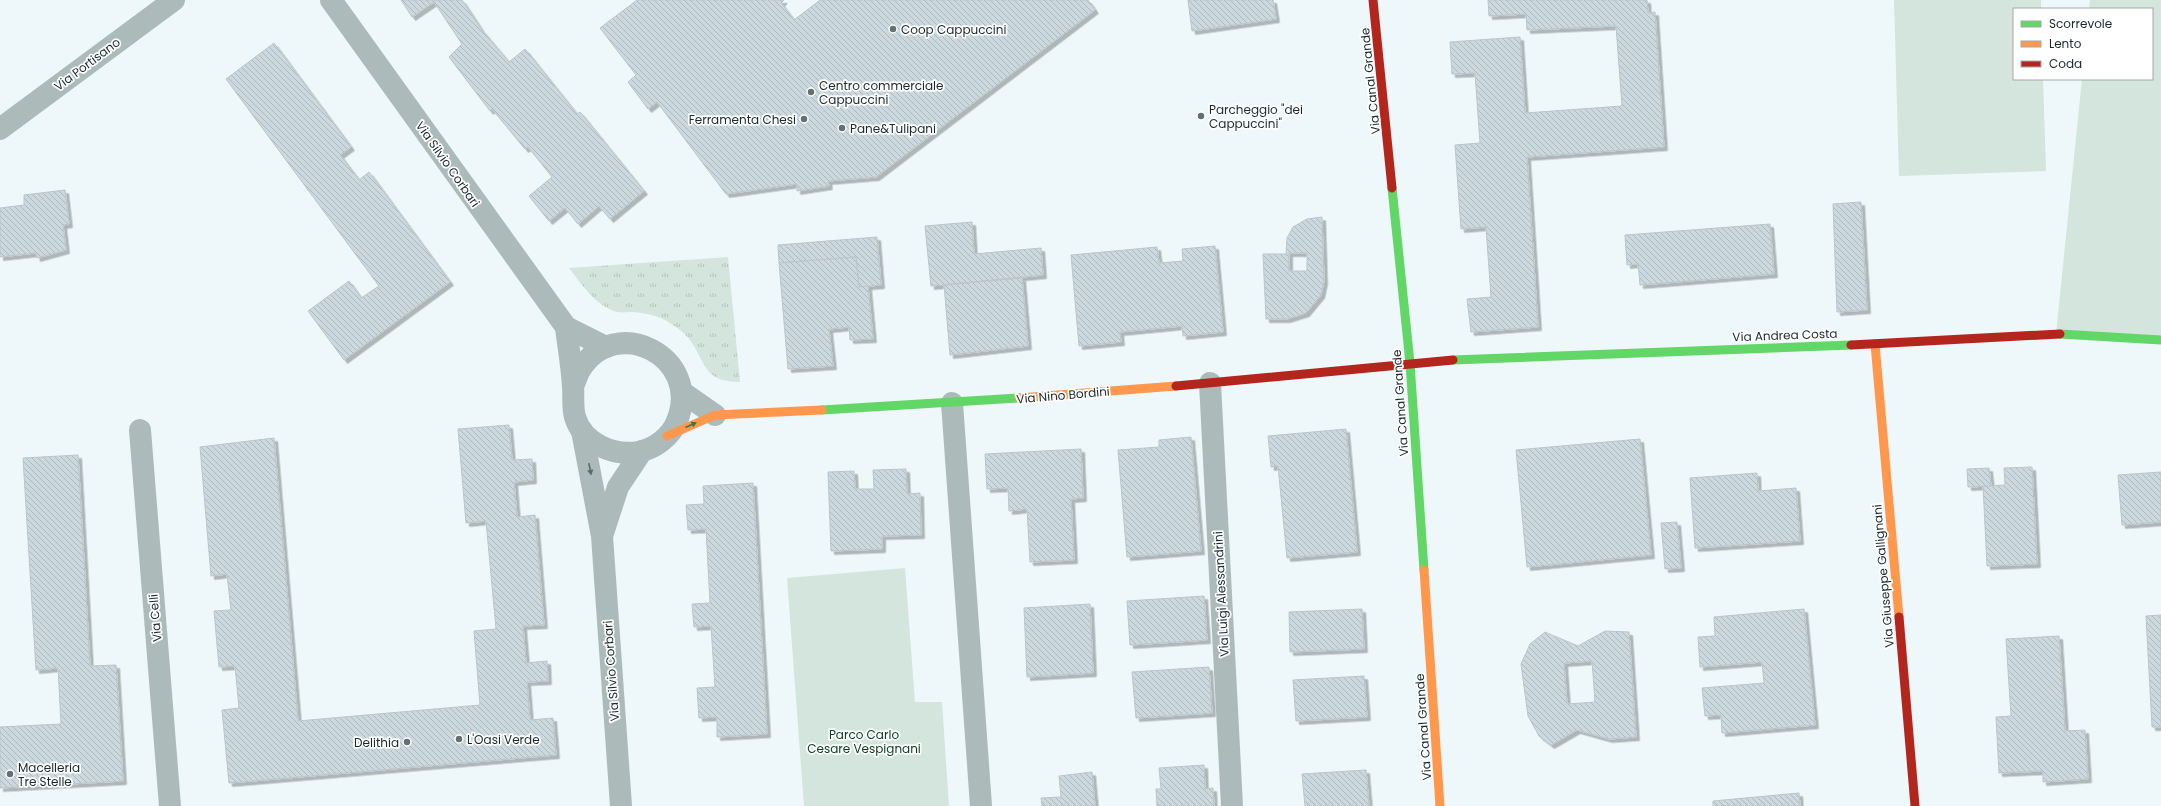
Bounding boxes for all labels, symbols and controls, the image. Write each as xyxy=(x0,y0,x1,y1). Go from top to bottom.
legend xyxy=(2013,8,2153,80)
text: Scorrevole xyxy=(2049,15,2112,32)
place label: Coop Cappuccini xyxy=(901,21,1006,38)
marker: Coop Cappuccini xyxy=(888,24,898,34)
street label: Via Canal Grande xyxy=(1356,27,1384,135)
street label: Via Portisano xyxy=(51,33,124,94)
text: Lento xyxy=(2049,35,2082,52)
text: Coda xyxy=(2049,55,2082,72)
place label: Centro commerciale Cappuccini xyxy=(819,77,943,108)
marker: Centro commerciale Cappuccini xyxy=(806,87,816,97)
place label: Parcheggio "dei Cappuccini" xyxy=(1209,101,1303,132)
place label: Ferramenta Chesi xyxy=(689,111,796,128)
marker: Parcheggio "dei Cappuccini" xyxy=(1196,111,1206,121)
marker: Ferramenta Chesi xyxy=(799,114,809,124)
street label: Via Silvio Corbari xyxy=(412,118,484,210)
place label: Pane&Tulipani xyxy=(850,120,936,137)
marker: Pane&Tulipani xyxy=(837,123,847,133)
street label: Via Andrea Costa xyxy=(1732,325,1838,345)
street label: Via Canal Grande xyxy=(1388,349,1412,457)
street label: Via Nino Bordini xyxy=(1016,382,1110,408)
one-way arrow xyxy=(686,422,698,428)
one-way arrow xyxy=(587,463,593,475)
street label: Via Giuseppe Gallignani xyxy=(1868,504,1898,648)
street label: Via Luigi Alessandrini xyxy=(1209,531,1233,657)
street label: Via Celli xyxy=(144,593,166,643)
street label: Via Silvio Corbari xyxy=(599,620,623,722)
street label: Via Canal Grande xyxy=(1411,673,1435,781)
park label: Parco Carlo Cesare Vespignani xyxy=(807,726,921,757)
place label: L'Oasi Verde xyxy=(467,731,540,748)
place label: Delithia xyxy=(354,734,399,751)
marker: L'Oasi Verde xyxy=(454,734,464,744)
marker: Delithia xyxy=(402,737,412,747)
place label: Macelleria Tre Stelle xyxy=(18,759,80,790)
marker: Macelleria Tre Stelle xyxy=(5,769,15,779)

